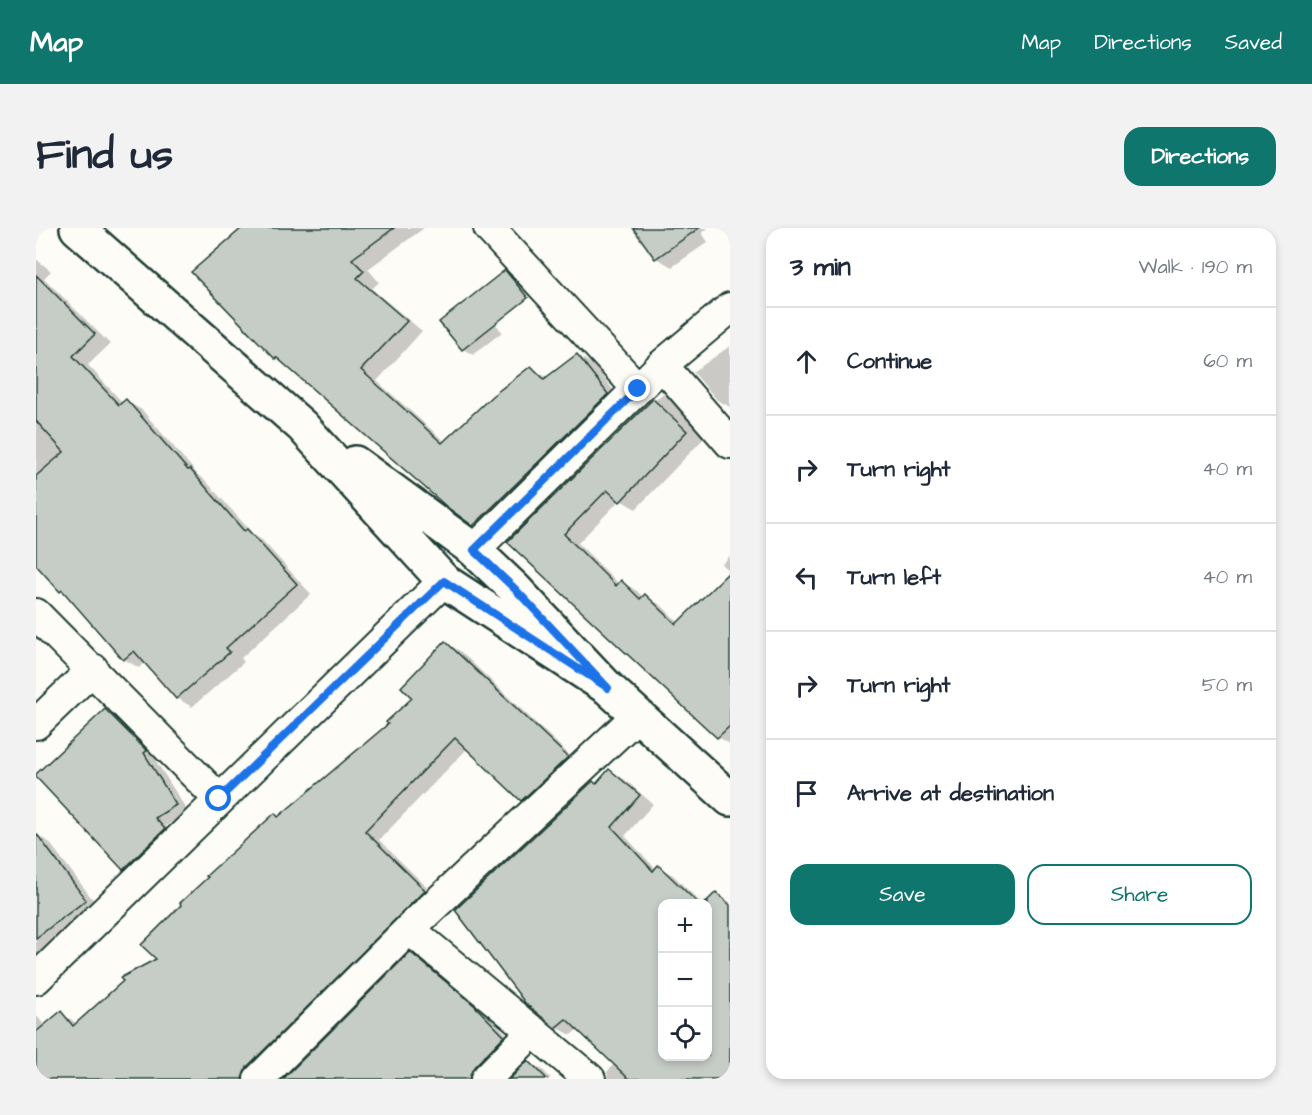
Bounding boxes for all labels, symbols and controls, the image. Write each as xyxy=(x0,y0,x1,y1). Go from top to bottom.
text: Map xyxy=(30,23,83,62)
text: Map xyxy=(1021,28,1061,57)
text: Directions xyxy=(1094,28,1192,57)
text: Saved xyxy=(1225,28,1282,57)
text: Find us xyxy=(36,127,173,185)
button: Directions xyxy=(1124,127,1276,186)
text: 3 min xyxy=(790,249,851,285)
text: Walk · 190 m xyxy=(1139,253,1252,281)
icon: ahead xyxy=(790,345,823,378)
text: Continue xyxy=(847,346,932,377)
text: 60 m xyxy=(1203,347,1252,375)
route end xyxy=(624,375,650,401)
icon: right xyxy=(790,453,823,486)
text: Turn right xyxy=(847,454,950,485)
text: 40 m xyxy=(1202,455,1252,483)
icon: left xyxy=(790,561,823,594)
text: Turn left xyxy=(847,562,941,593)
text: 40 m xyxy=(1202,563,1252,591)
icon: right xyxy=(790,669,823,702)
text: Turn right xyxy=(847,670,950,701)
text: 50 m xyxy=(1202,671,1252,699)
icon: arrive xyxy=(790,777,823,810)
text: Arrive at destination xyxy=(847,778,1054,809)
route start xyxy=(205,785,231,811)
button: Save xyxy=(790,864,1015,925)
button: Share xyxy=(1027,864,1252,925)
map controls xyxy=(658,899,712,1061)
button: + xyxy=(658,899,712,953)
button: − xyxy=(658,953,712,1007)
button: locate xyxy=(658,1007,712,1061)

